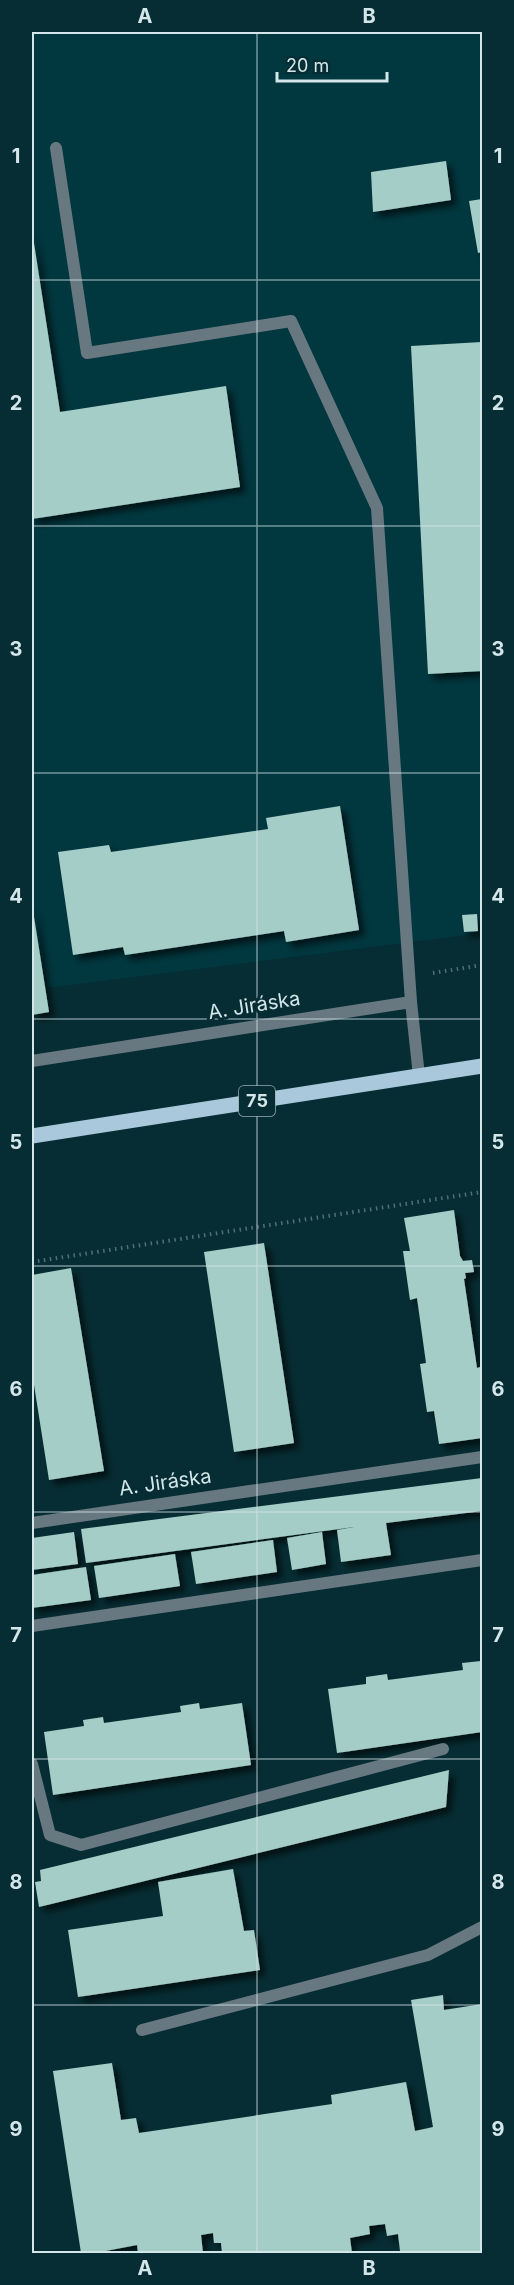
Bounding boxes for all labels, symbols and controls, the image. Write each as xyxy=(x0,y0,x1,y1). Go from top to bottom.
text: A xyxy=(138,4,153,28)
text: B xyxy=(362,4,376,28)
scale bar xyxy=(277,45,386,83)
text: 20 m xyxy=(286,55,329,76)
text: 1 xyxy=(12,144,20,168)
text: 1 xyxy=(494,144,502,168)
text: 2 xyxy=(10,391,22,415)
text: 2 xyxy=(492,391,504,415)
text: 3 xyxy=(10,637,22,661)
text: 3 xyxy=(492,637,504,661)
text: 4 xyxy=(9,884,23,908)
text: 4 xyxy=(491,884,505,908)
street label: A. Jiráska xyxy=(206,986,302,1024)
road number: 75 xyxy=(239,1086,275,1116)
text: 5 xyxy=(10,1130,22,1154)
text: 5 xyxy=(492,1130,504,1154)
text: 6 xyxy=(10,1377,23,1401)
text: 6 xyxy=(492,1377,505,1401)
street label: A. Jiráska xyxy=(117,1464,213,1500)
text: 7 xyxy=(10,1623,22,1647)
text: 7 xyxy=(492,1623,504,1647)
text: 8 xyxy=(9,1870,23,1894)
text: 8 xyxy=(491,1870,505,1894)
text: 9 xyxy=(10,2117,23,2141)
text: 9 xyxy=(492,2117,505,2141)
text: A xyxy=(138,2256,153,2280)
text: B xyxy=(362,2256,376,2280)

